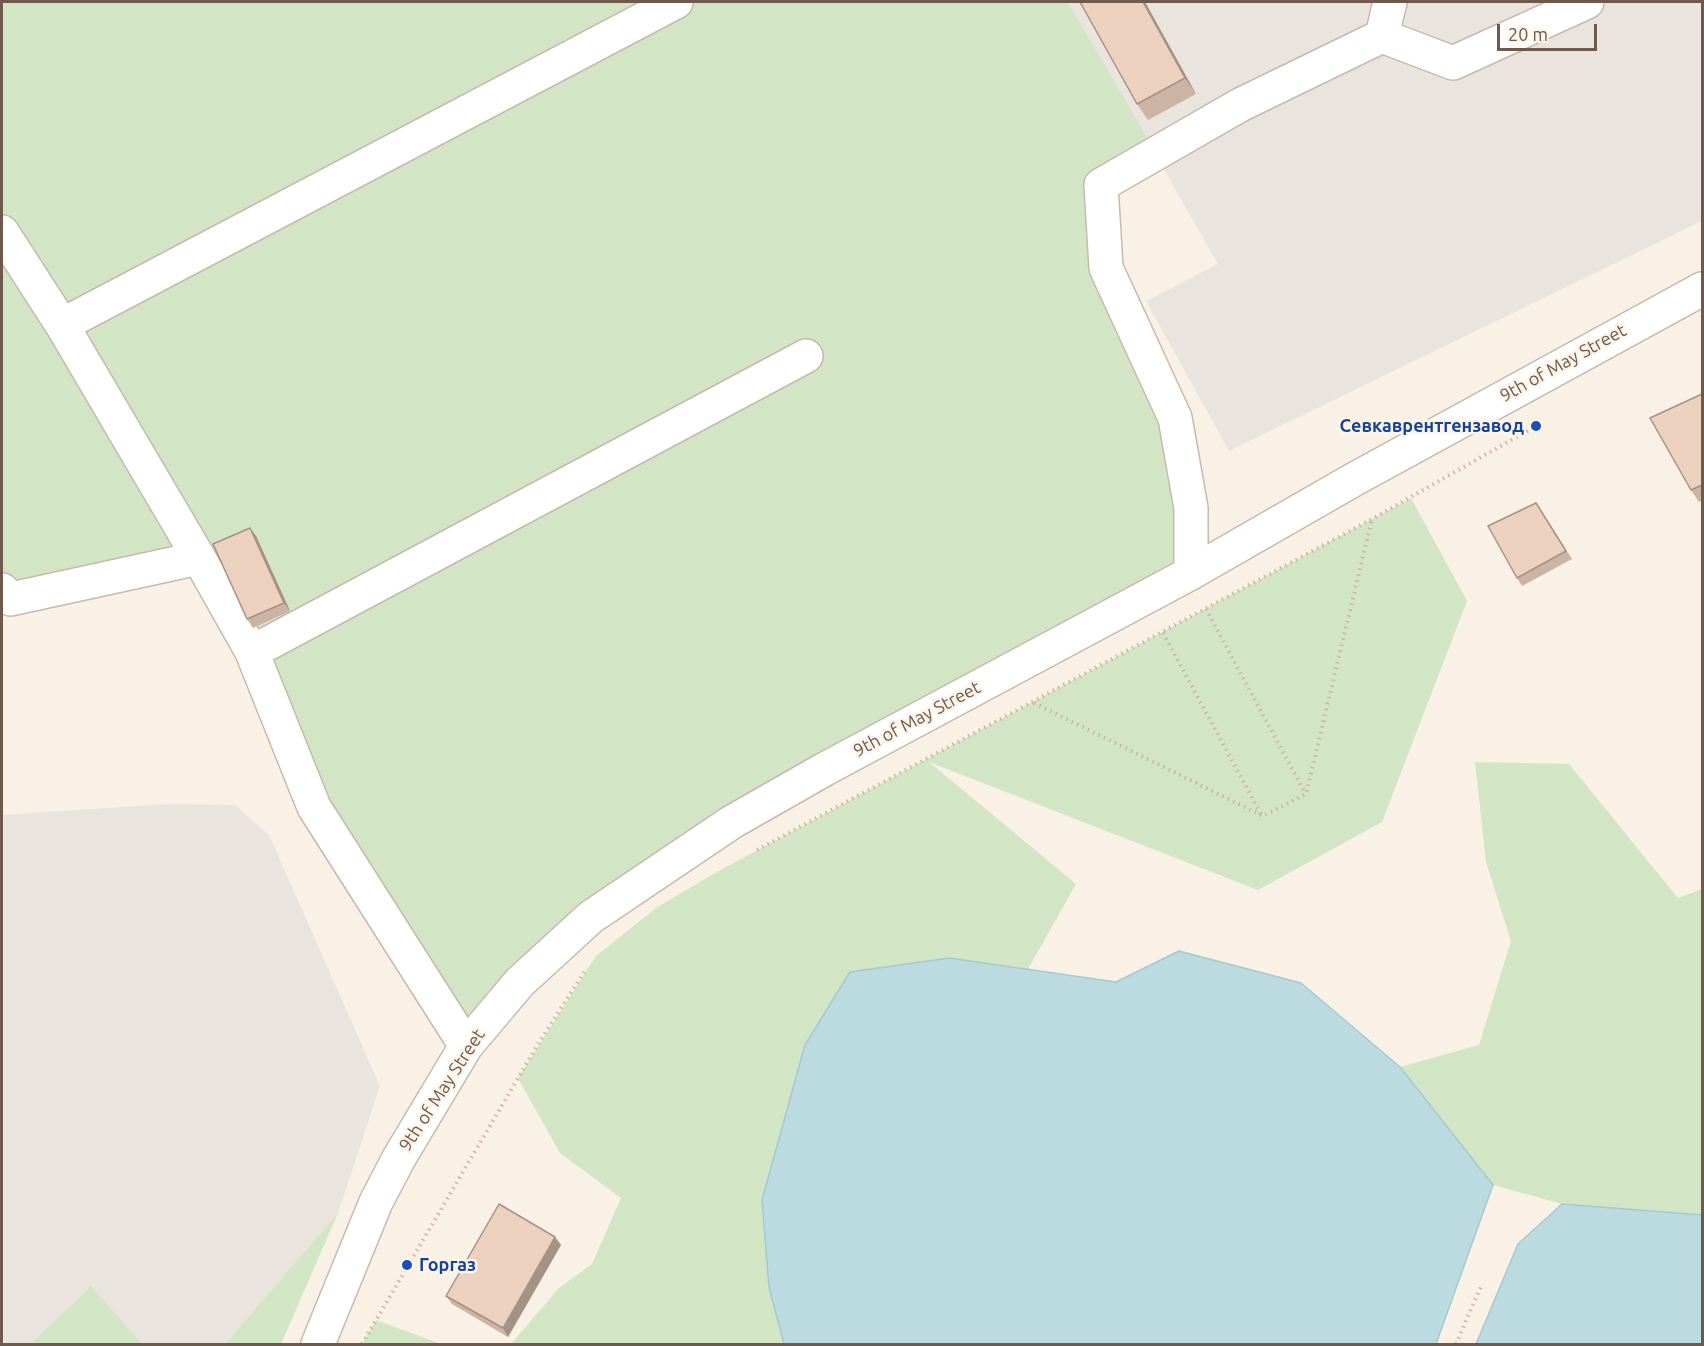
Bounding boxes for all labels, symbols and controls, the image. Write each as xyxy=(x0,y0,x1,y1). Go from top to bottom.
scale bar xyxy=(1500,12,1600,50)
text: 20 m xyxy=(1508,24,1548,44)
street label: 9th of May Street xyxy=(1496,319,1630,407)
place label: Севкаврентгензавод xyxy=(1340,415,1524,437)
marker: Севкаврентгензавод xyxy=(1529,419,1543,433)
street label: 9th of May Street xyxy=(850,676,984,762)
street label: 9th of May Street xyxy=(395,1025,489,1155)
place label: Горгаз xyxy=(419,1254,476,1276)
marker: Горгаз xyxy=(400,1258,414,1272)

